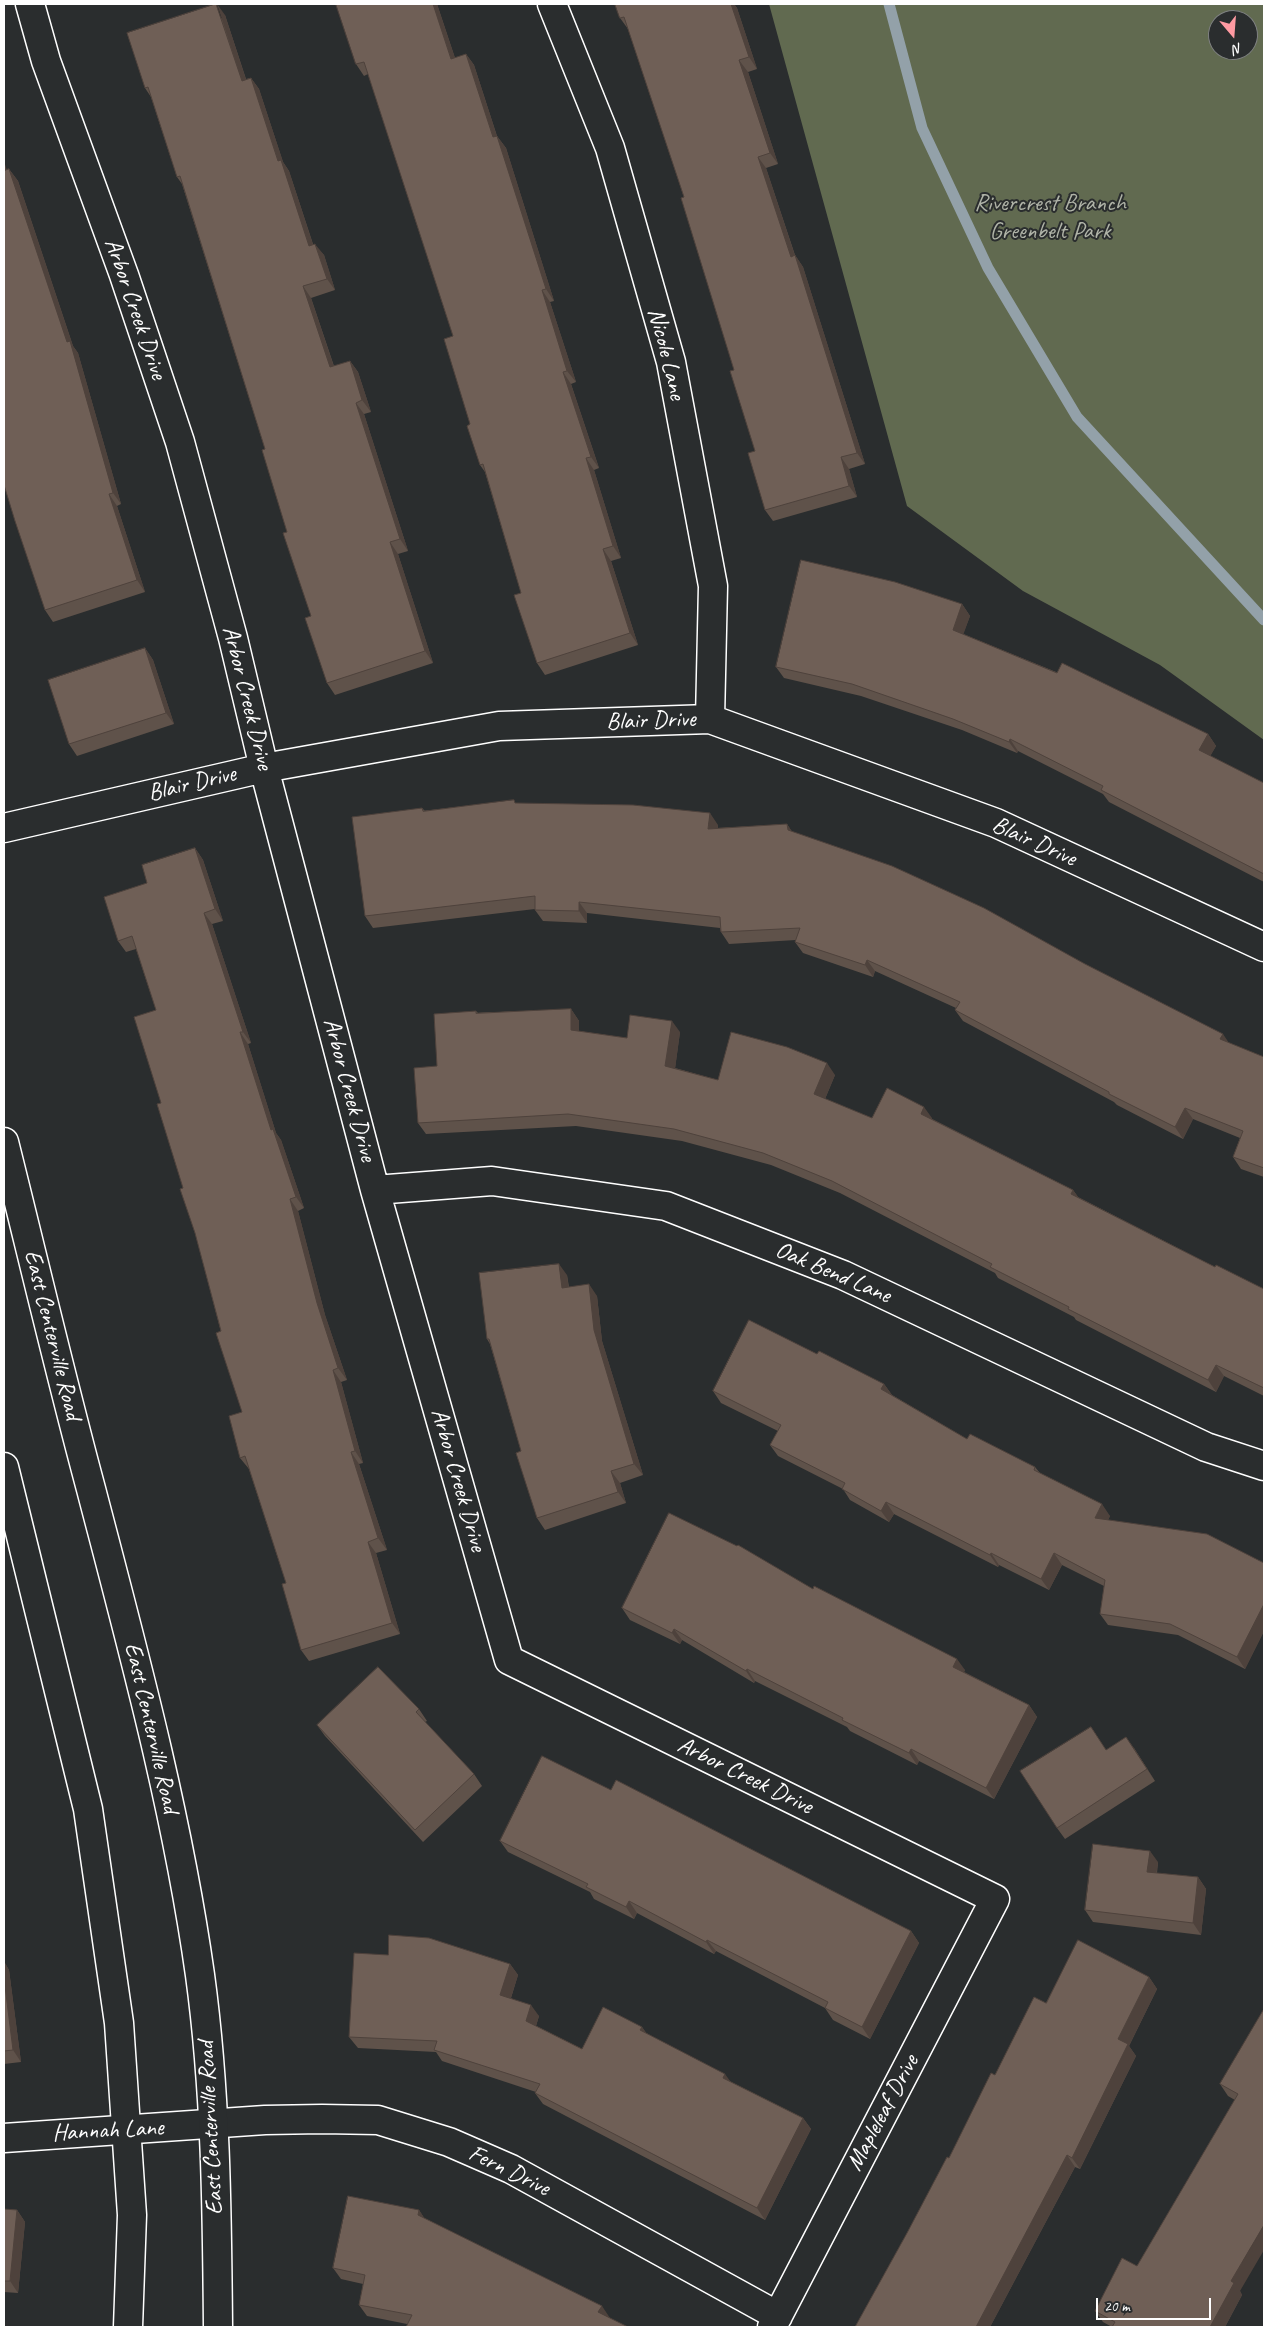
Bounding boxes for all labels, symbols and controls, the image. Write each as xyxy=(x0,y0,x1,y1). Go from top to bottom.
north arrow xyxy=(1208,10,1258,60)
text: N xyxy=(1231,39,1244,58)
park label: Rivercrest Branch Greenbelt Park xyxy=(974,190,1126,246)
street label: Arbor Creek Drive xyxy=(97,235,173,383)
street label: Nicole Lane xyxy=(641,305,691,403)
street label: Arbor Creek Drive xyxy=(215,623,279,773)
street label: Blair Drive xyxy=(606,705,696,737)
street label: Blair Drive xyxy=(145,760,239,808)
street label: Blair Drive xyxy=(987,811,1081,873)
street label: Arbor Creek Drive xyxy=(316,1015,382,1165)
street label: Oak Bend Lane xyxy=(771,1236,895,1310)
street label: East Centerville Road xyxy=(17,1247,87,1423)
street label: Arbor Creek Drive xyxy=(424,1405,492,1555)
street label: East Centerville Road xyxy=(117,1640,185,1816)
street label: Arbor Creek Drive xyxy=(673,1731,817,1821)
street label: East Centerville Road xyxy=(192,2040,230,2216)
street label: Mapleleaf Drive xyxy=(840,2050,926,2176)
street label: Hannah Lane xyxy=(52,2114,164,2148)
street label: Fern Drive xyxy=(464,2139,554,2203)
scale bar xyxy=(1098,2288,1213,2320)
text: 20 m xyxy=(1104,2297,1130,2316)

